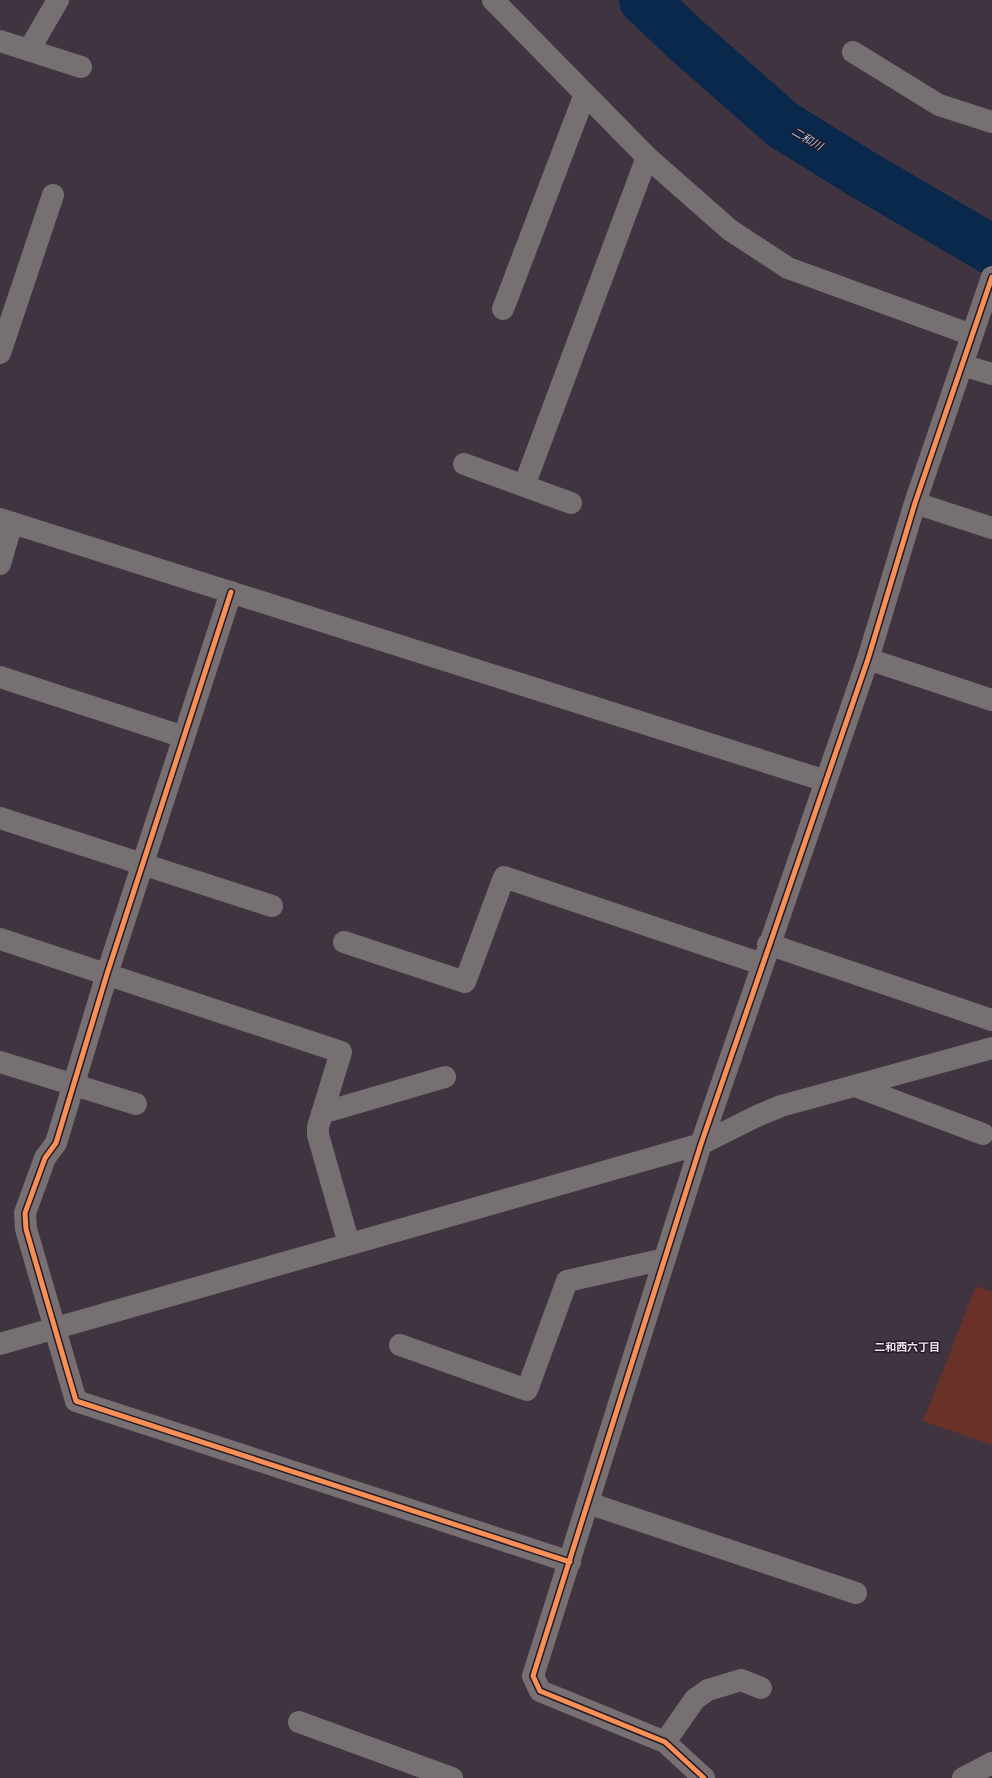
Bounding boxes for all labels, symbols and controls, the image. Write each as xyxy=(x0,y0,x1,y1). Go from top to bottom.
water label: 二和川 xyxy=(789,124,826,154)
district label: 二和西六丁目 xyxy=(874,1340,940,1355)

